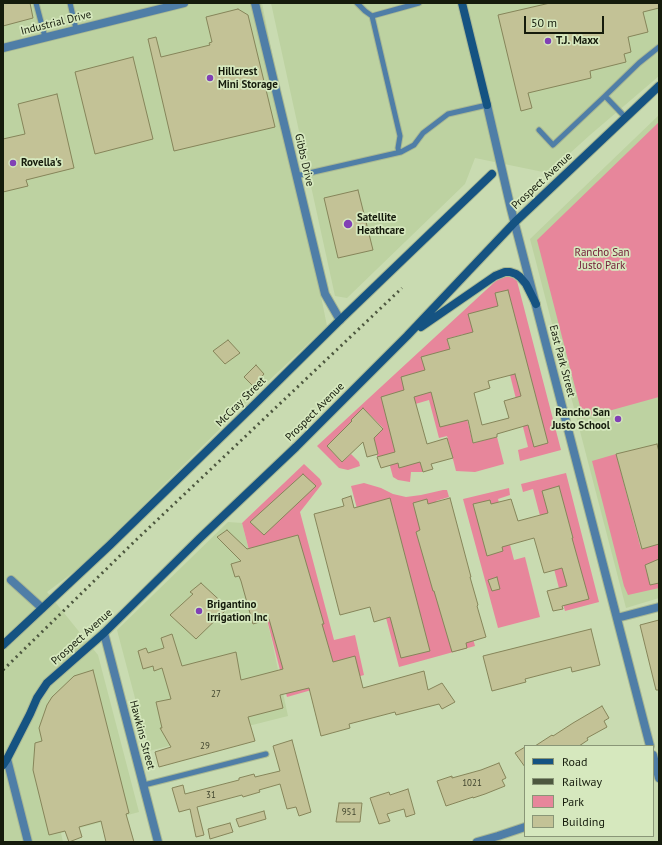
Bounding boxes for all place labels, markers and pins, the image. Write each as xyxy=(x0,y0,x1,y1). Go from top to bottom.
place label: T.J. Maxx xyxy=(556,34,599,48)
marker: T.J. Maxx xyxy=(543,36,553,46)
place label: Hillcrest Mini Storage xyxy=(218,65,278,91)
marker: Hillcrest Mini Storage xyxy=(205,73,215,83)
place label: Rovella's xyxy=(21,156,62,170)
marker: Rovella's xyxy=(8,158,18,168)
place label: Satellite Heathcare xyxy=(357,211,405,237)
marker: Satellite Heathcare xyxy=(342,218,354,230)
place label: Rancho San Justo School xyxy=(552,406,610,432)
marker: Rancho San Justo School xyxy=(613,414,623,424)
place label: Brigantino Irrigation Inc xyxy=(207,598,268,624)
marker: Brigantino Irrigation Inc xyxy=(194,606,204,616)

